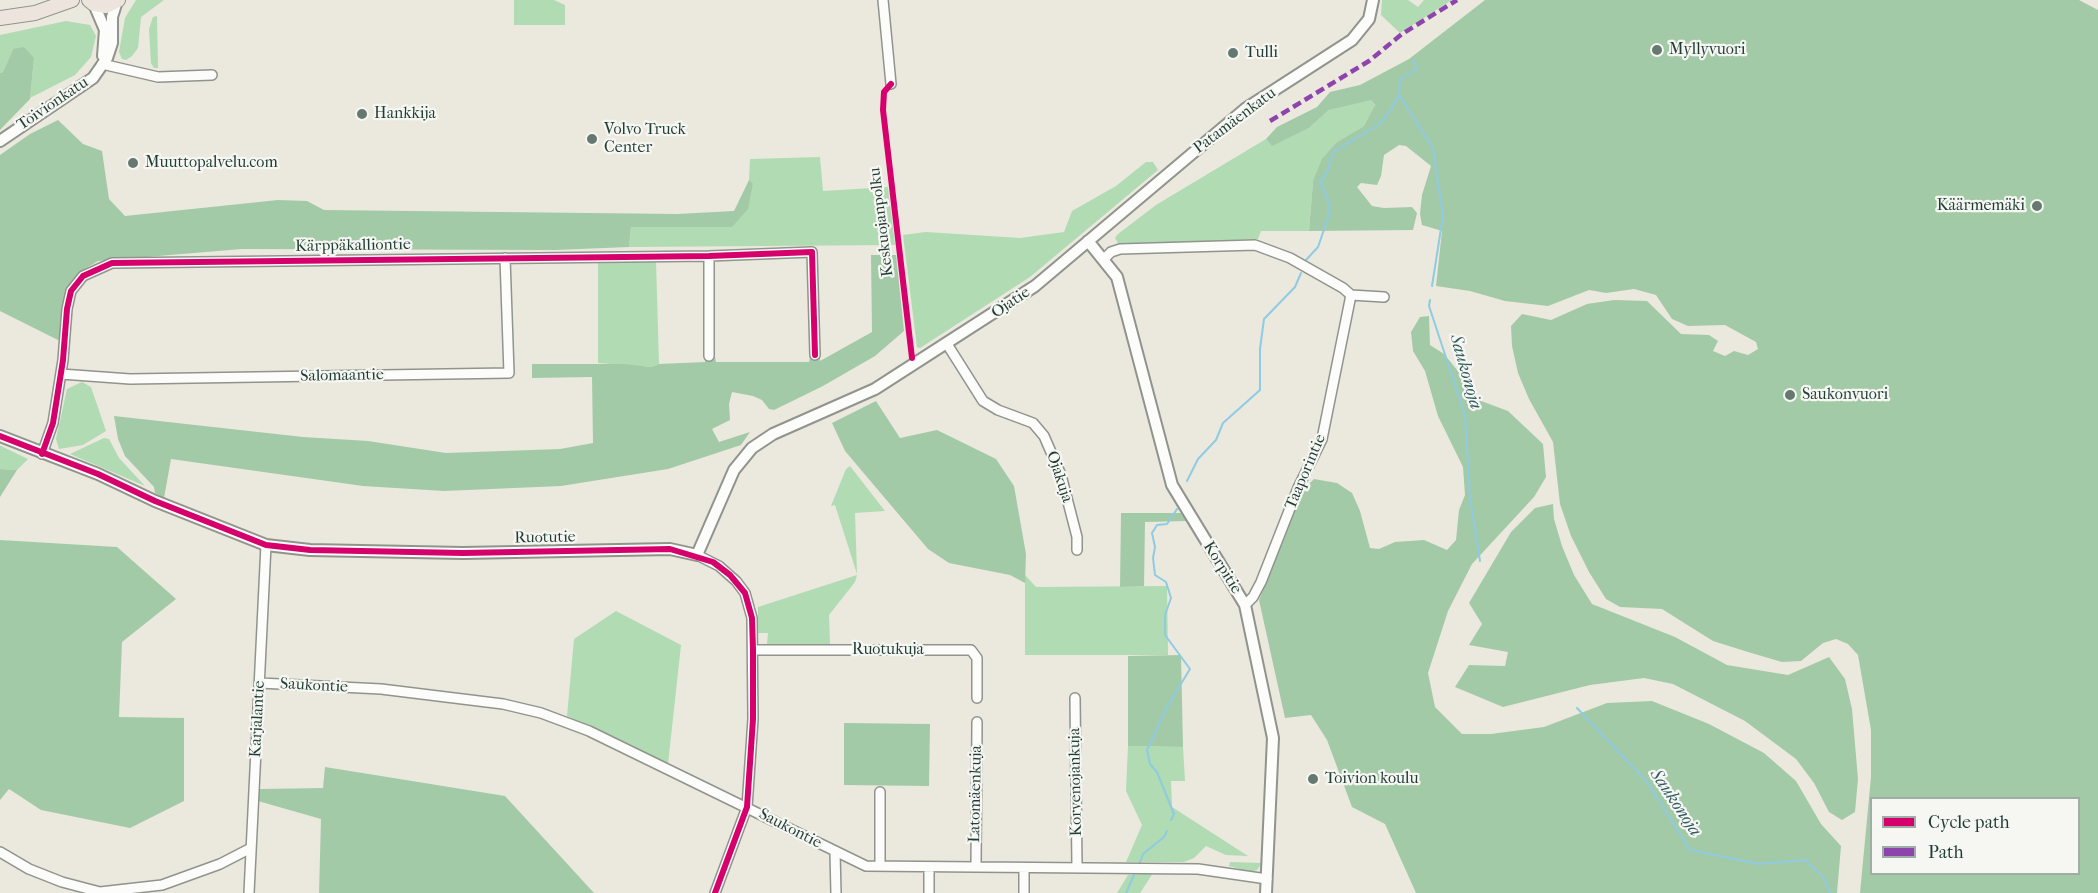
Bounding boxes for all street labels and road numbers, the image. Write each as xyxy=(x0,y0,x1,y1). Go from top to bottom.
street label: Toivionkatu xyxy=(14,73,92,135)
street label: Patamäenkatu xyxy=(1190,84,1280,158)
street label: Keskuojanpolku xyxy=(866,166,898,278)
street label: Kärppäkalliontie xyxy=(295,235,411,257)
street label: Ojatie xyxy=(988,283,1034,323)
street label: Salomaantie xyxy=(300,366,384,386)
street label: Taaporintie xyxy=(1282,432,1330,512)
street label: Ojakuja xyxy=(1042,449,1076,505)
street label: Ruotutie xyxy=(514,528,576,548)
street label: Korpitie xyxy=(1198,538,1246,598)
street label: Ruotukuja xyxy=(852,640,924,660)
street label: Saukontie xyxy=(280,675,348,697)
street label: Karjalantie xyxy=(246,680,270,758)
street label: Korvenojankuja xyxy=(1065,728,1087,836)
street label: Latomäenkuja xyxy=(966,745,986,843)
street label: Saukontie xyxy=(755,805,825,853)

